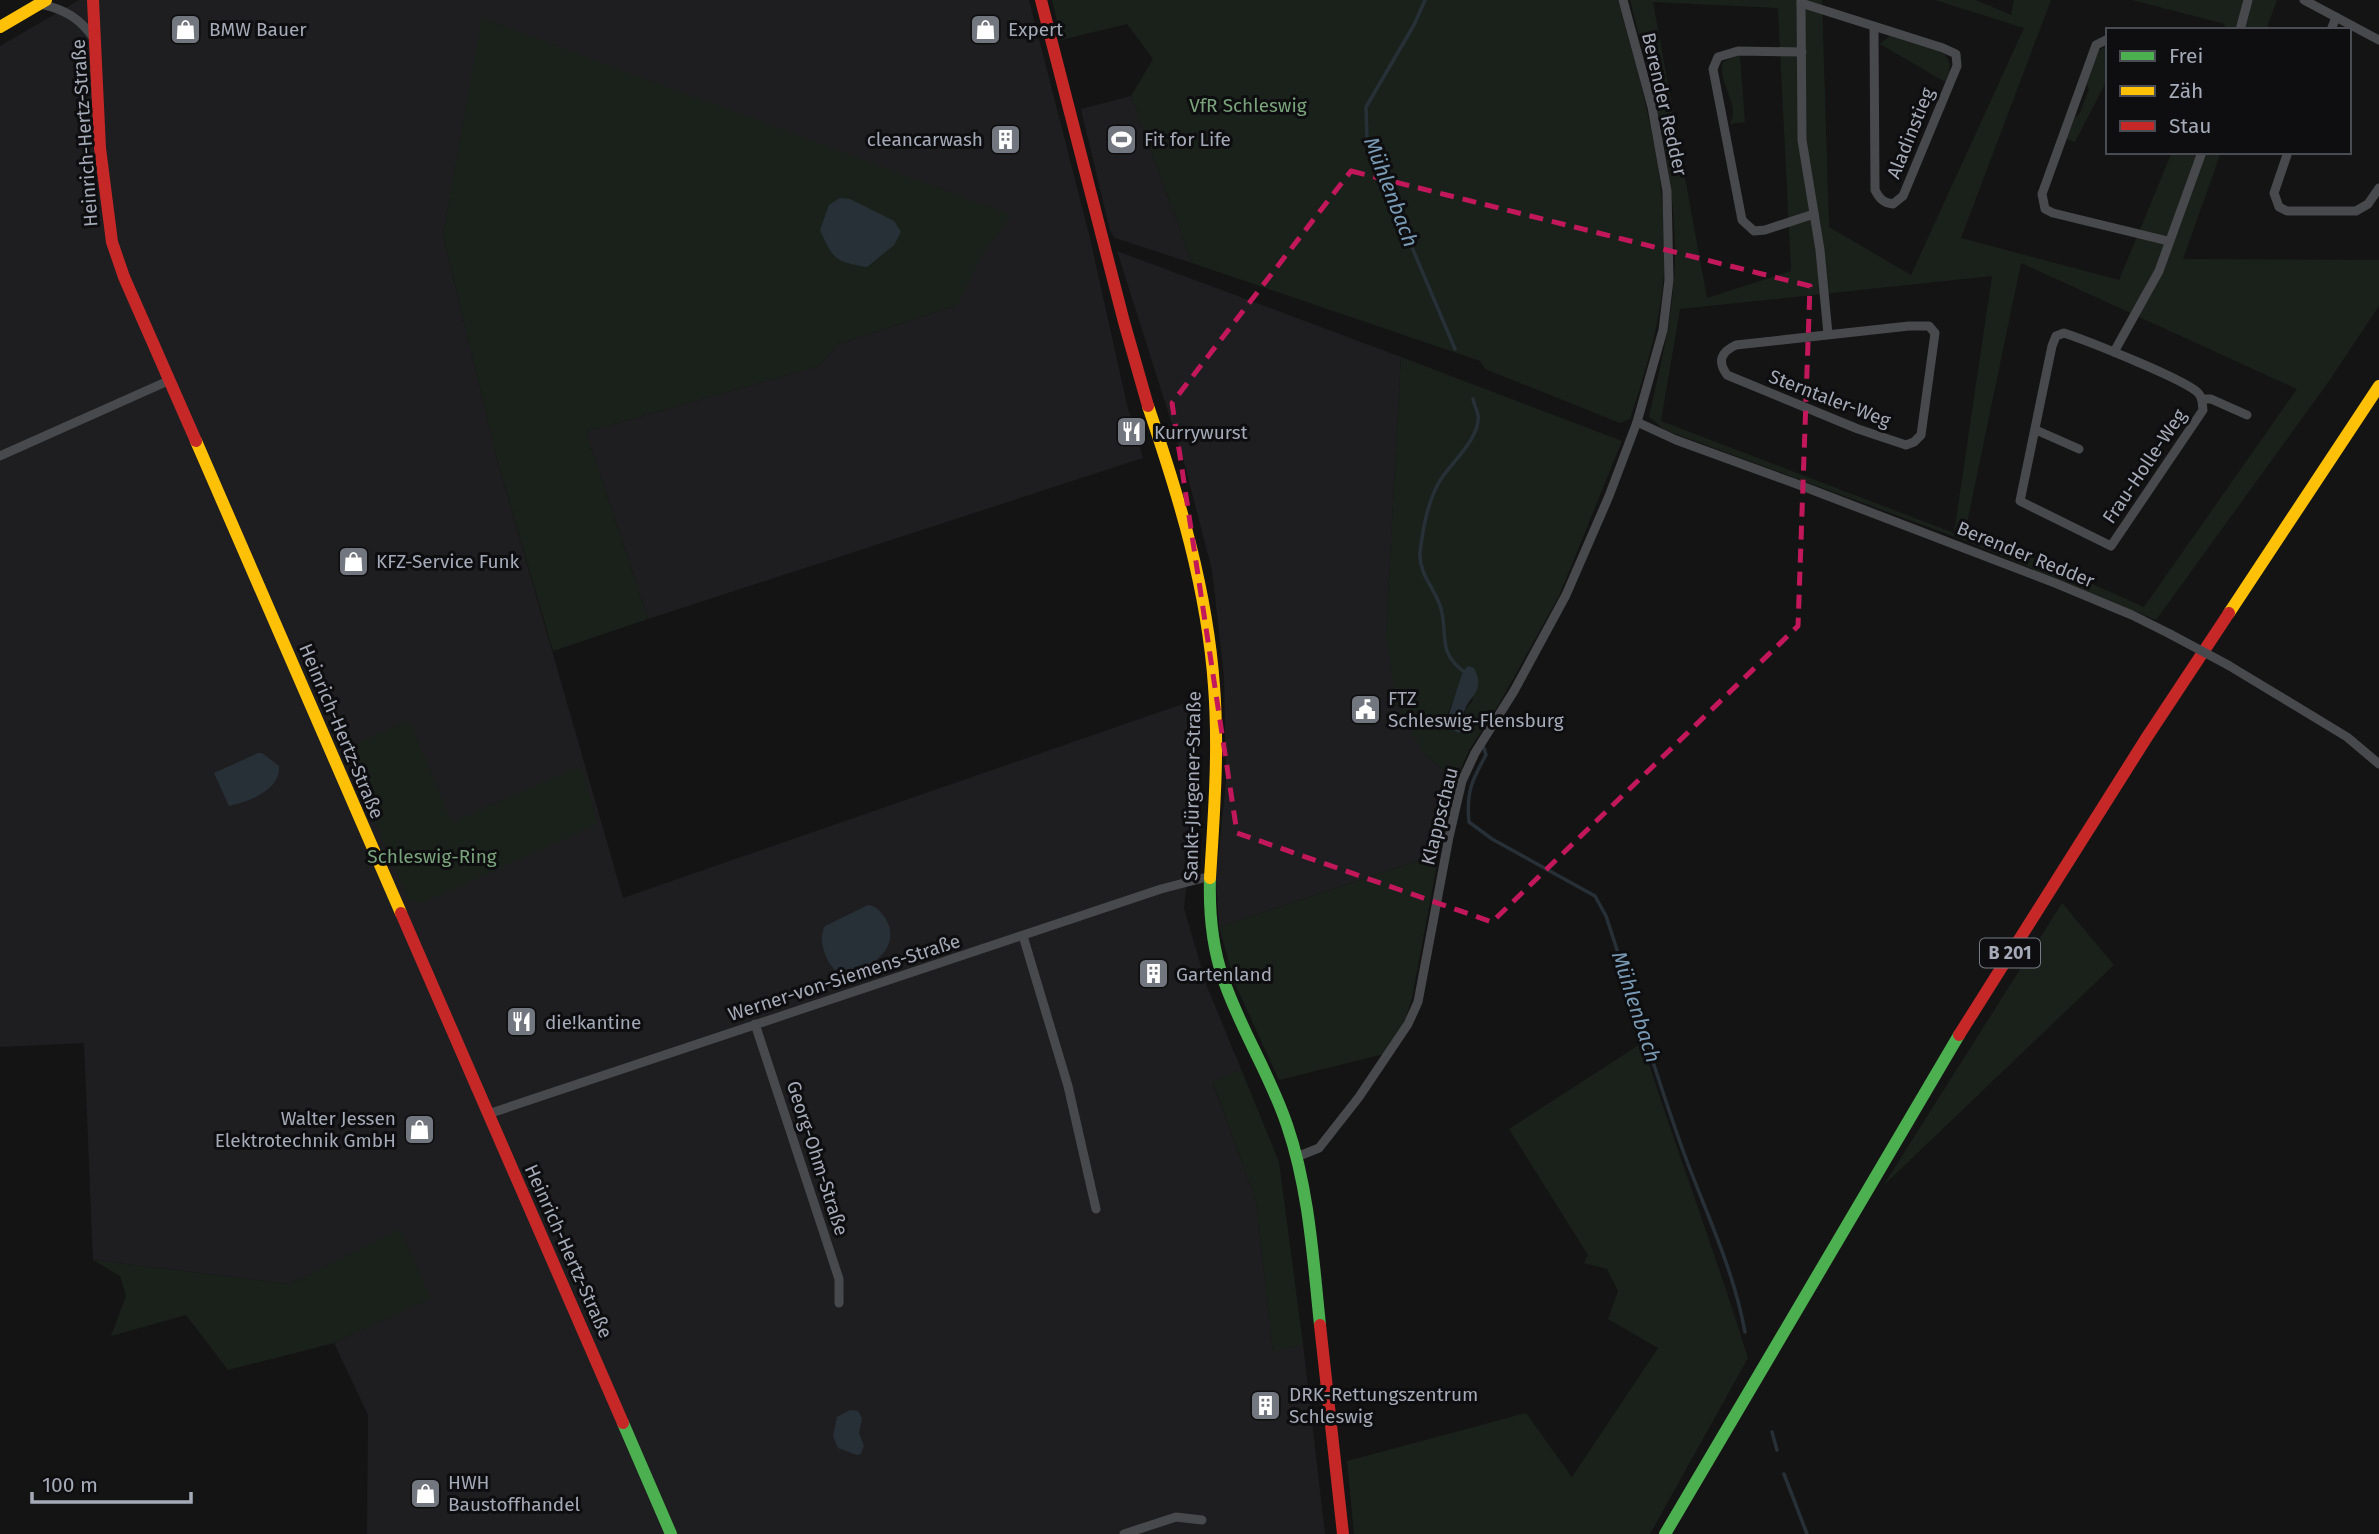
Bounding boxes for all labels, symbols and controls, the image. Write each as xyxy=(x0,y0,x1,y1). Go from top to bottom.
shop icon: BMW Bauer xyxy=(169,12,203,46)
shop icon: Expert xyxy=(968,12,1002,46)
place label: BMW Bauer xyxy=(209,18,307,41)
place label: Expert xyxy=(1008,18,1063,41)
legend xyxy=(2106,28,2351,154)
street label: Berender Redder xyxy=(1637,30,1692,179)
street label: Heinrich-Hertz-Straße xyxy=(66,38,103,228)
text: Frei xyxy=(2169,43,2203,69)
text: Zäh xyxy=(2169,78,2203,104)
street label: Aladinstieg xyxy=(1882,84,1939,182)
park label: VfR Schleswig xyxy=(1189,94,1307,117)
text: Stau xyxy=(2169,113,2212,139)
building icon: cleancarwash xyxy=(989,122,1023,156)
sports icon: Fit for Life xyxy=(1104,122,1138,156)
place label: cleancarwash xyxy=(867,128,983,151)
place label: Fit for Life xyxy=(1144,128,1231,151)
water label: Mühlenbach xyxy=(1358,133,1424,251)
street label: Sterntaler-Weg xyxy=(1766,365,1894,432)
street label: Frau-Holle-Weg xyxy=(2098,405,2191,528)
restaurant icon: Kurrywurst xyxy=(1114,415,1148,449)
place label: Kurrywurst xyxy=(1154,421,1248,444)
street label: Berender Redder xyxy=(1954,516,2099,593)
shop icon: KFZ-Service Funk xyxy=(336,544,370,578)
place label: KFZ-Service Funk xyxy=(376,550,520,573)
street label: Heinrich-Hertz-Straße xyxy=(294,640,389,822)
place label: FTZ Schleswig-Flensburg xyxy=(1388,687,1564,732)
street label: Sankt-Jürgener-Straße xyxy=(1179,691,1206,881)
public building icon: FTZ Schleswig-Flensburg xyxy=(1348,692,1382,726)
street label: Klappschau xyxy=(1416,765,1463,867)
park label: Schleswig-Ring xyxy=(367,845,497,868)
street label: Werner-von-Siemens-Straße xyxy=(725,929,963,1026)
road number: B 201 xyxy=(1980,938,2040,968)
water label: Mühlenbach xyxy=(1606,948,1666,1066)
building icon: Gartenland xyxy=(1136,957,1170,991)
place label: Gartenland xyxy=(1176,963,1272,986)
restaurant icon: die!kantine xyxy=(505,1005,539,1039)
place label: die!kantine xyxy=(545,1011,641,1034)
street label: Georg-Ohm-Straße xyxy=(782,1078,853,1238)
place label: Walter Jessen Elektrotechnik GmbH xyxy=(215,1107,396,1152)
shop icon: Walter Jessen Elektrotechnik GmbH xyxy=(402,1112,436,1146)
street label: Heinrich-Hertz-Straße xyxy=(520,1161,617,1342)
place label: DRK-Rettungszentrum Schleswig xyxy=(1289,1383,1478,1428)
building icon: DRK-Rettungszentrum Schleswig xyxy=(1249,1388,1283,1422)
scale bar xyxy=(32,1460,191,1504)
place label: HWH Baustoffhandel xyxy=(448,1471,581,1516)
text: 100 m xyxy=(42,1472,98,1498)
shop icon: HWH Baustoffhandel xyxy=(408,1476,442,1510)

